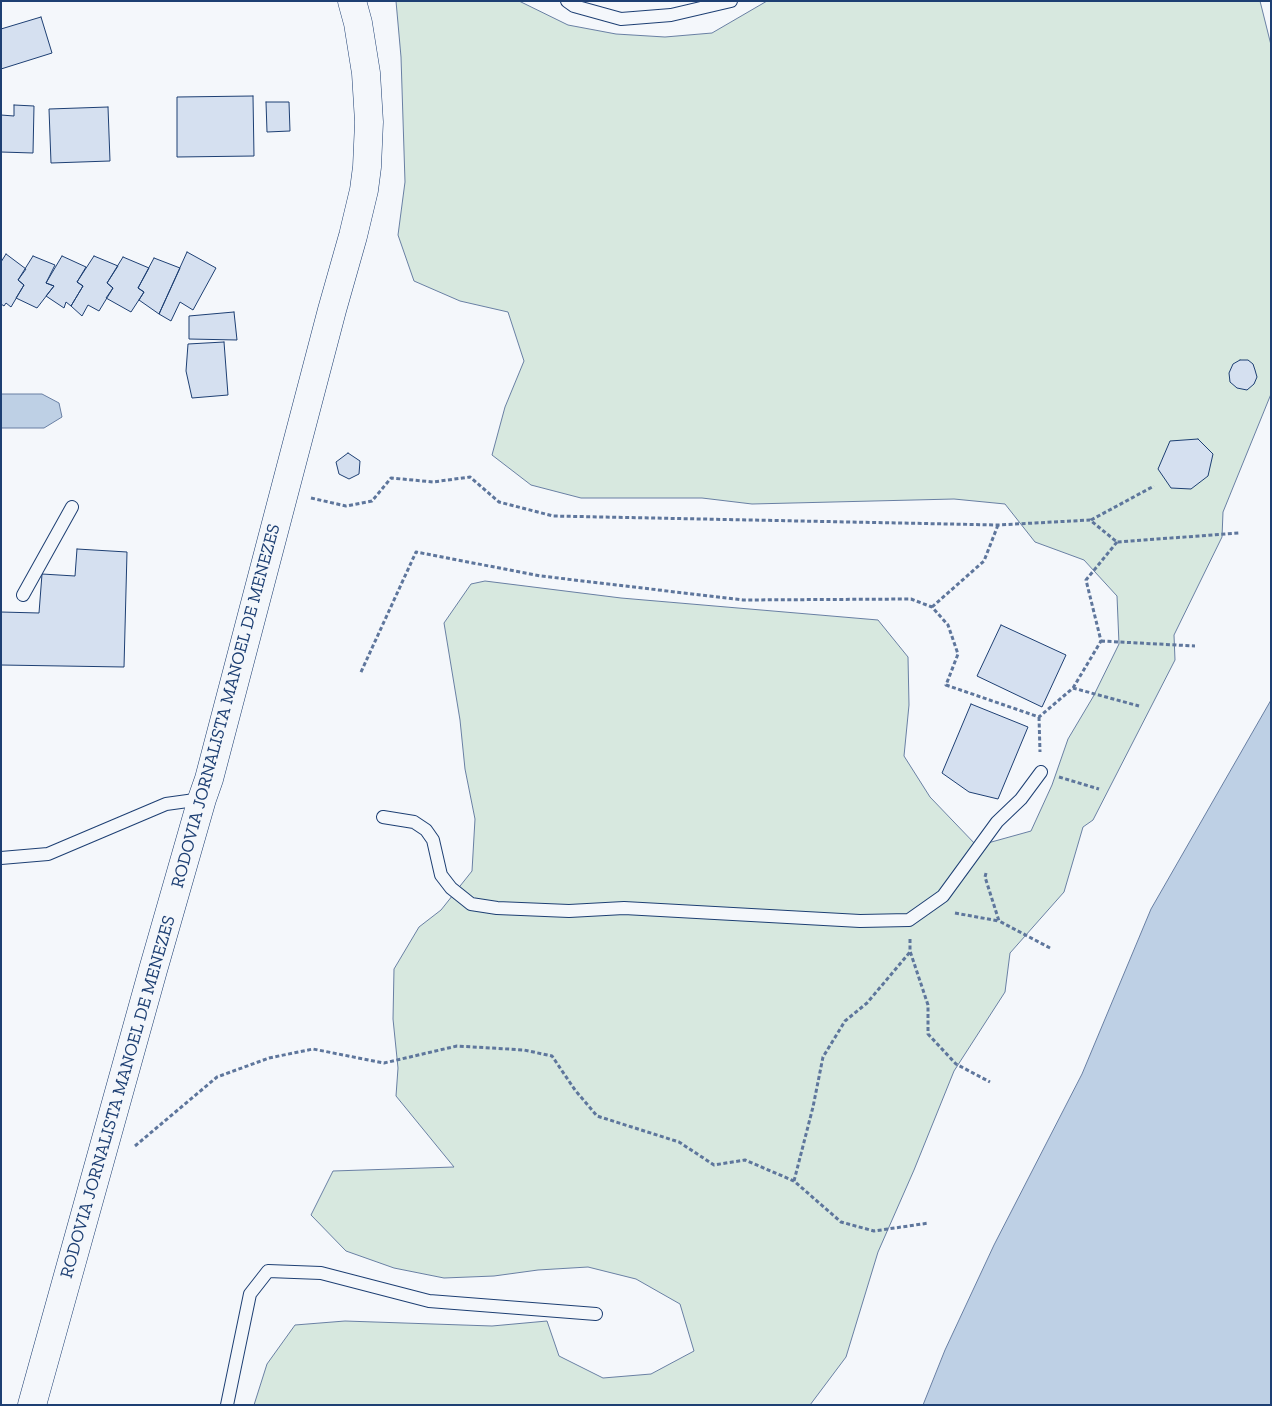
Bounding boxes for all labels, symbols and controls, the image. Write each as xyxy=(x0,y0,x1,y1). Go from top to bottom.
street label: RODOVIA JORNALISTA MANOEL DE MENEZES xyxy=(167,522,285,890)
street label: RODOVIA JORNALISTA MANOEL DE MENEZES xyxy=(56,913,180,1281)

